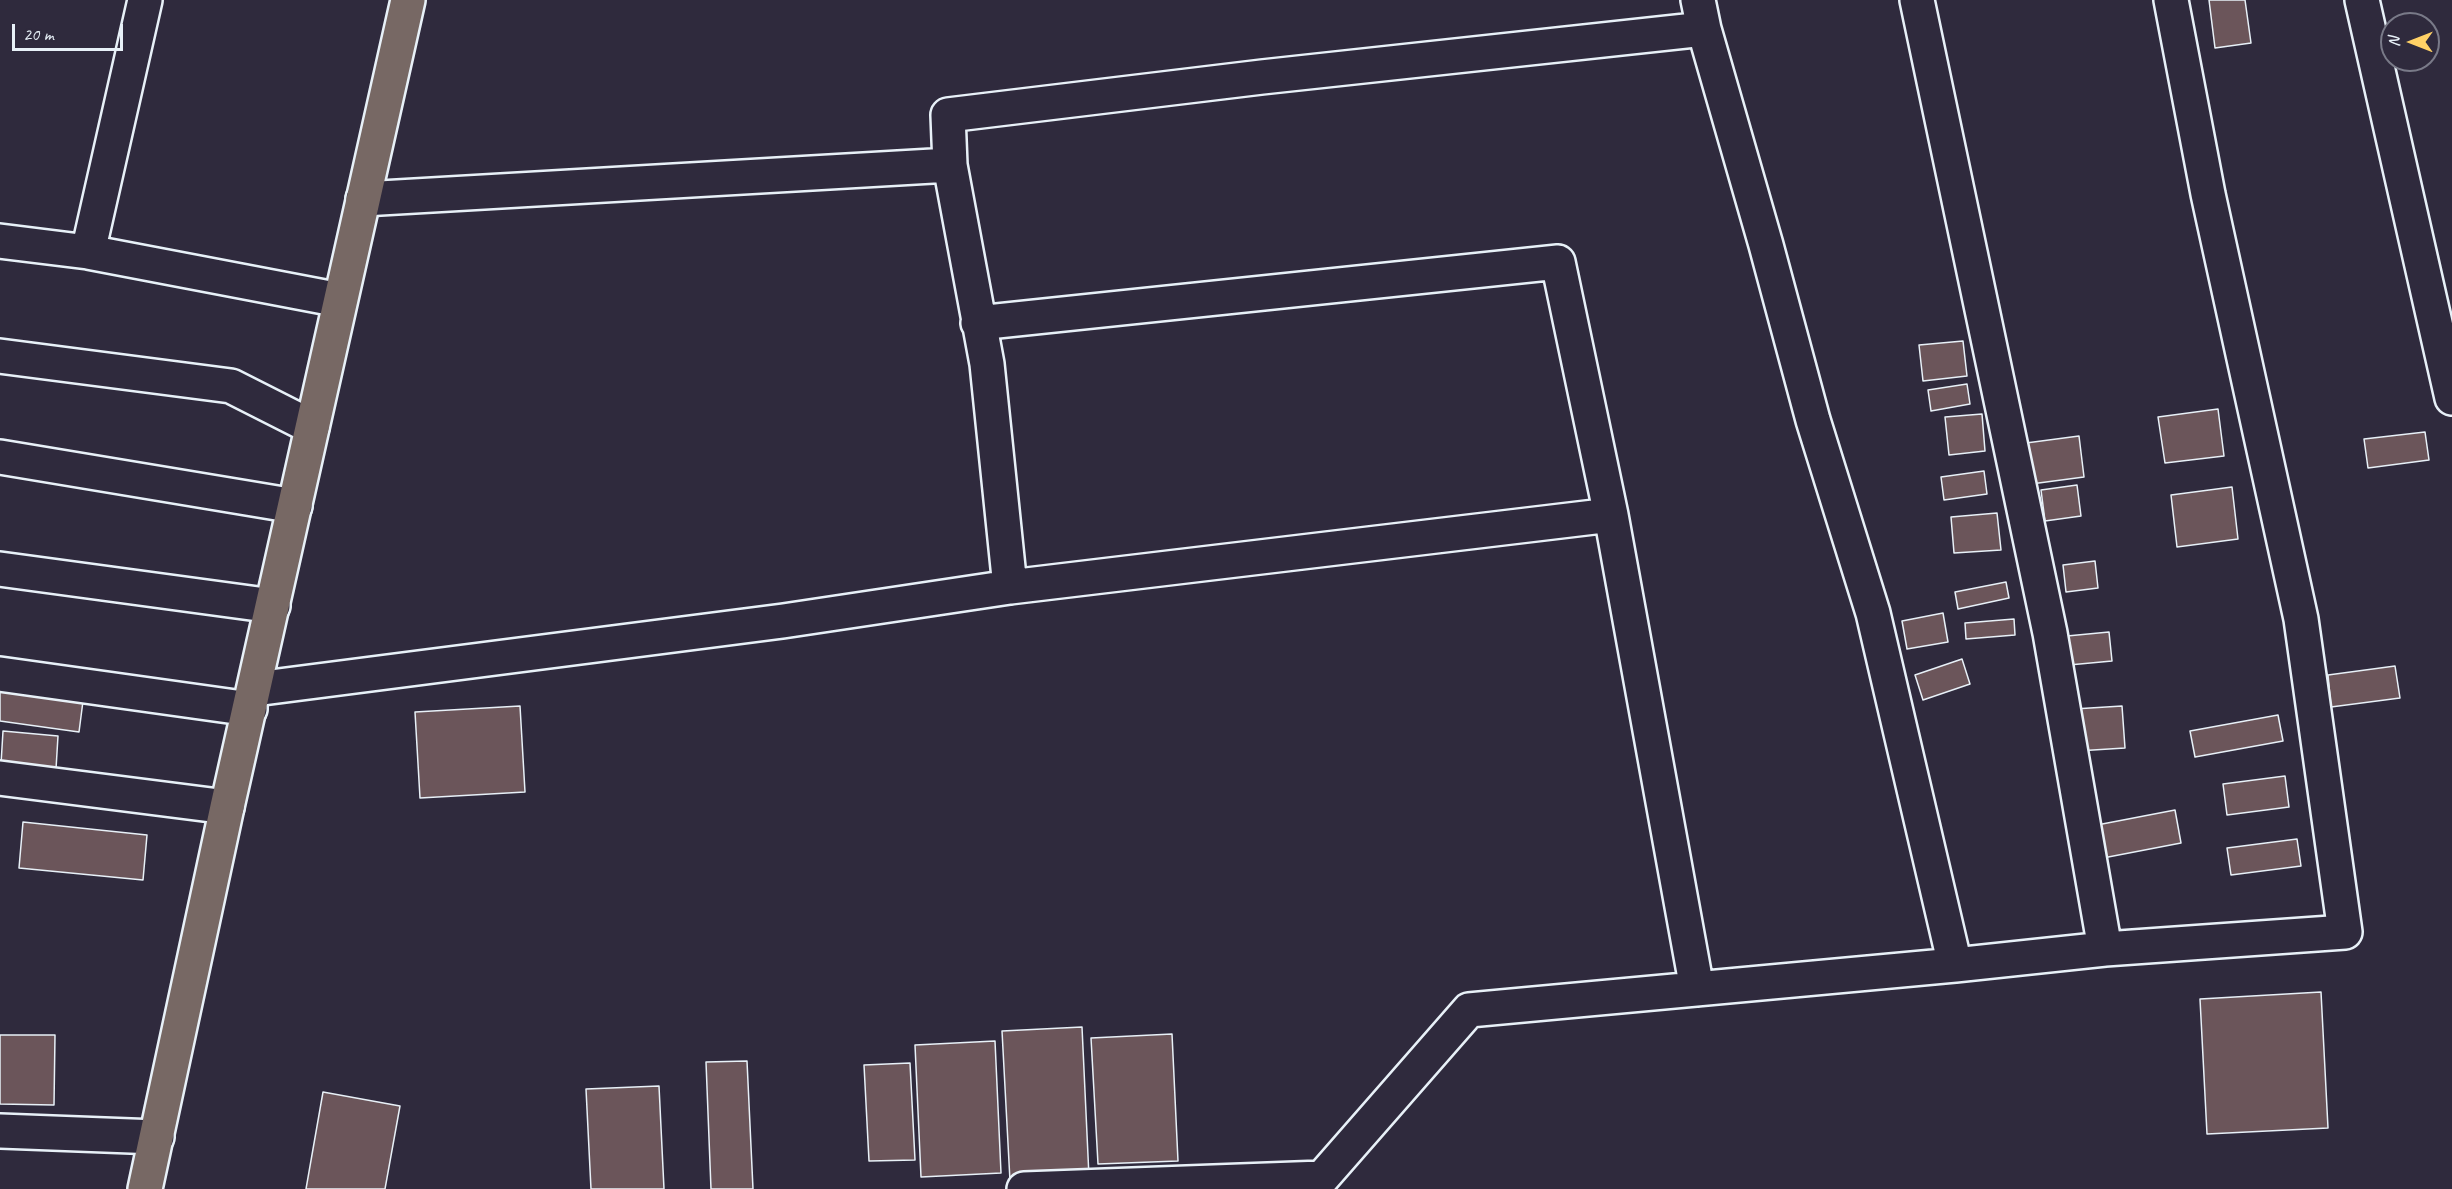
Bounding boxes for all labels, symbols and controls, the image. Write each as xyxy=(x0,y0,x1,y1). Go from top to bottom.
scale bar xyxy=(15,12,126,50)
north arrow xyxy=(2380,12,2440,72)
text: 20 m xyxy=(23,23,54,45)
text: N xyxy=(2384,37,2404,47)

